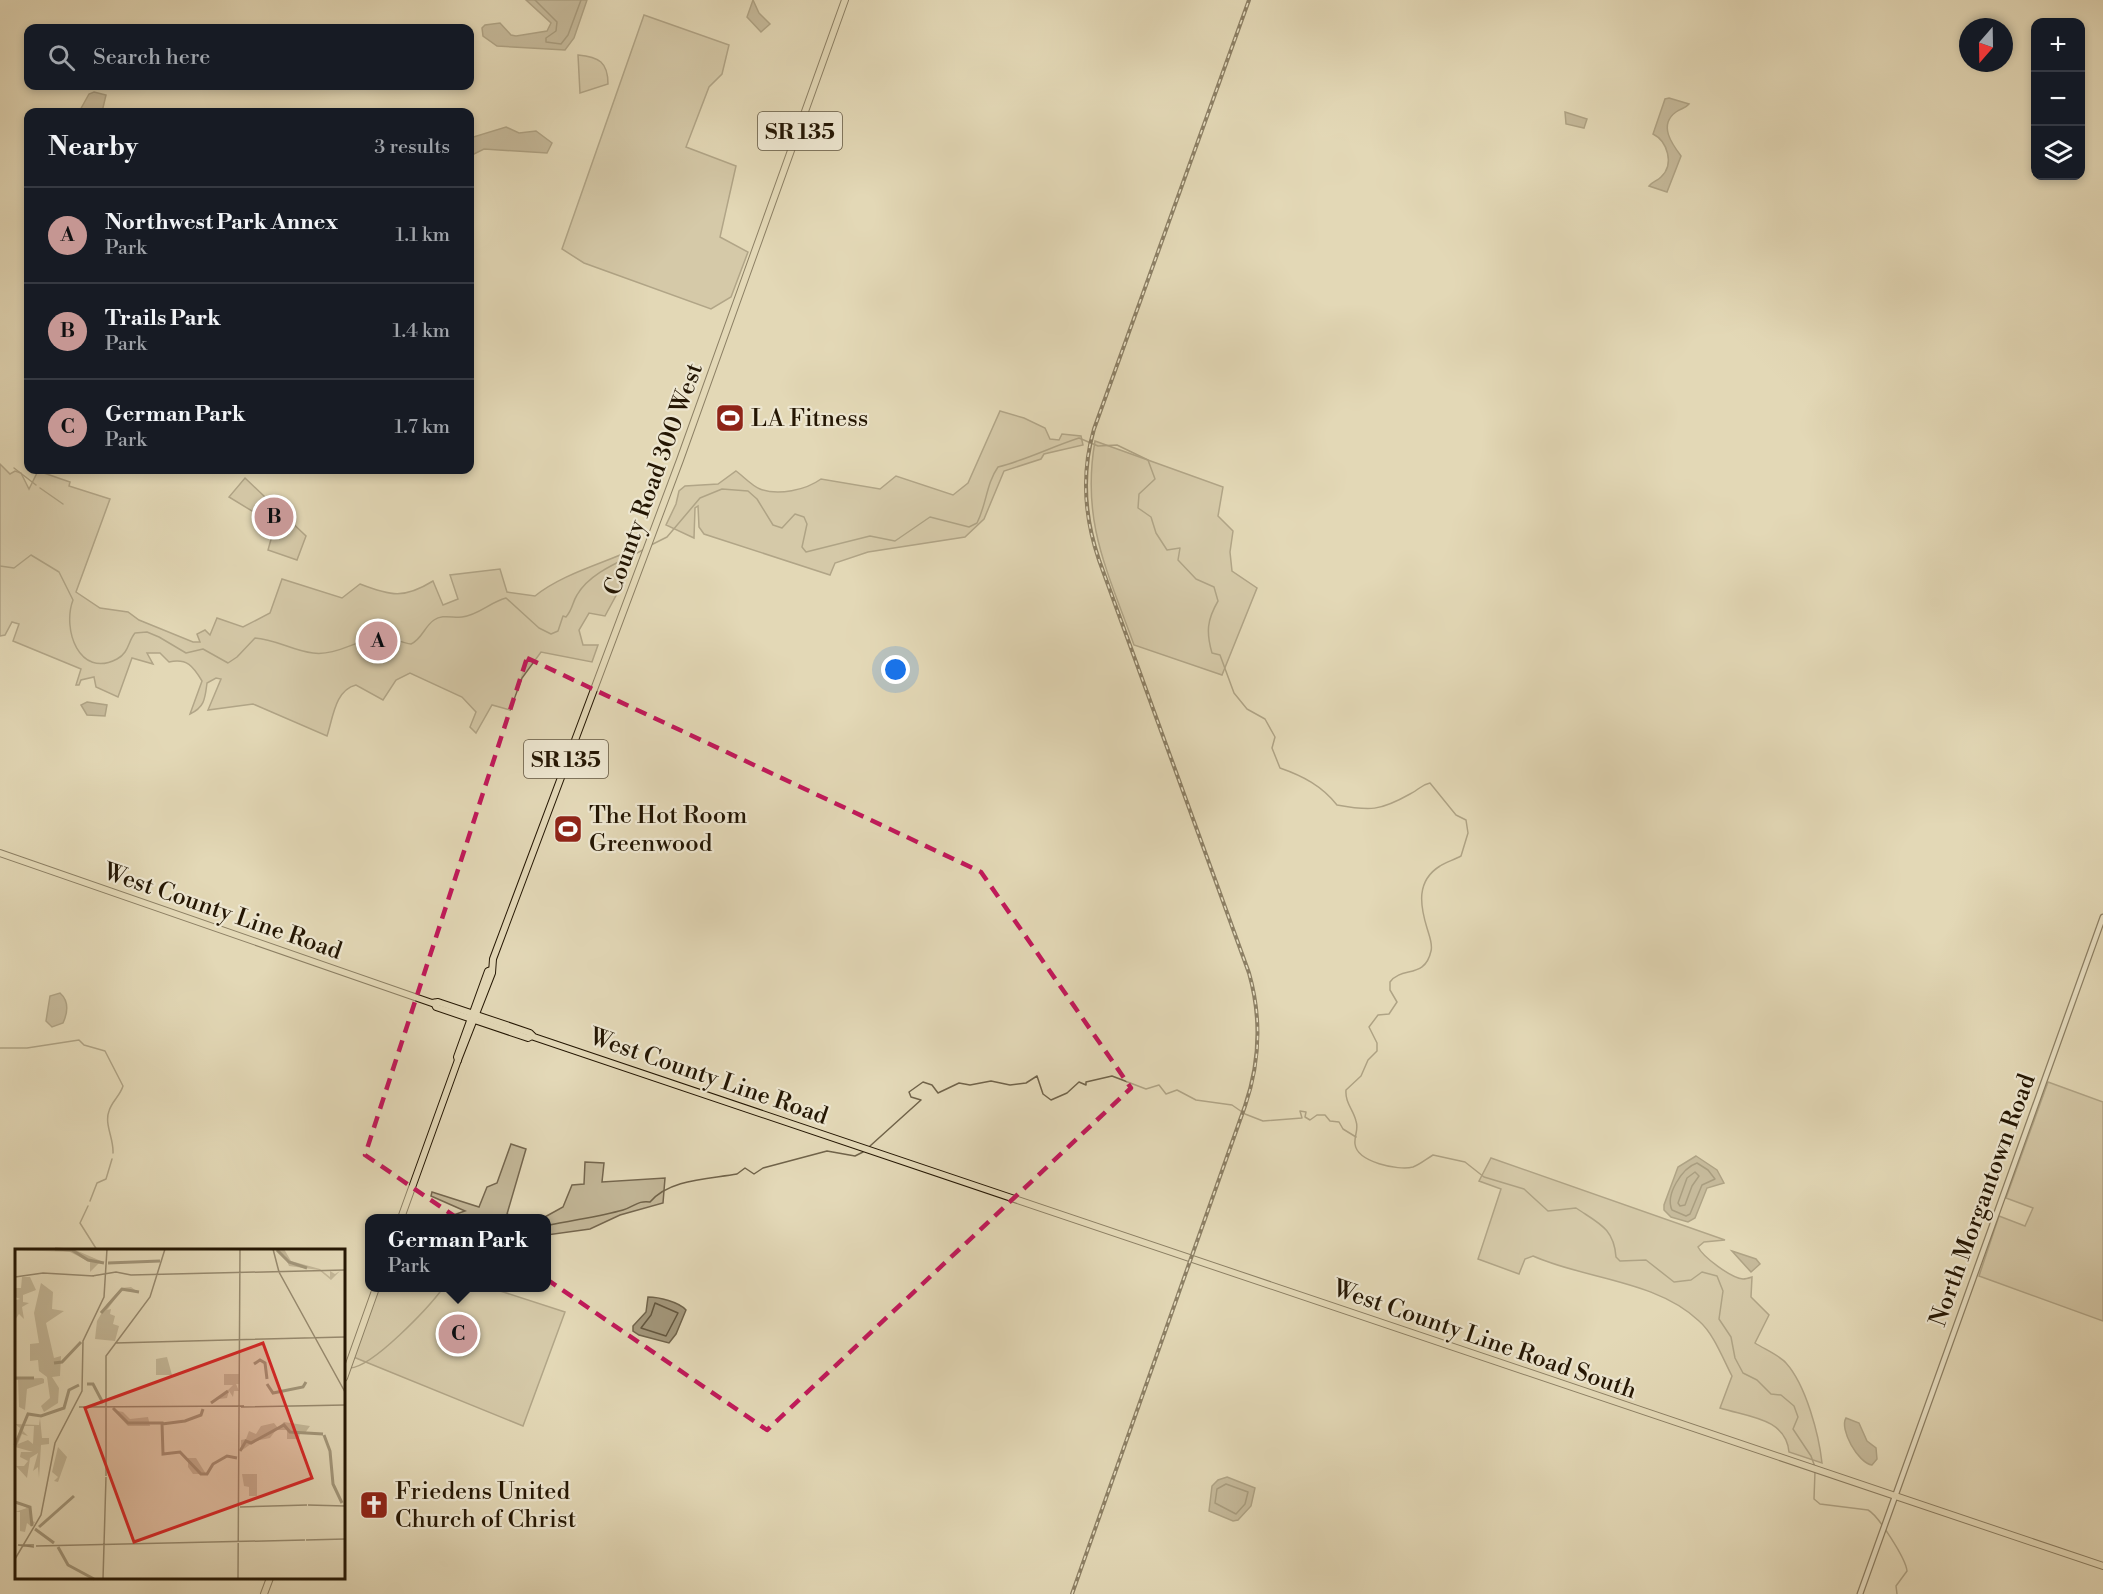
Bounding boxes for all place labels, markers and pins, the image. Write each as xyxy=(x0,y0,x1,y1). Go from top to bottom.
sports icon: LA Fitness xyxy=(714,402,746,434)
place label: LA Fitness xyxy=(751,404,868,434)
pin: B xyxy=(254,494,294,540)
pin: A xyxy=(358,618,398,664)
place label: The Hot Room Greenwood xyxy=(589,801,747,859)
sports icon: The Hot Room Greenwood xyxy=(552,813,584,845)
pin: C xyxy=(438,1312,478,1356)
place label: Friedens United Church of Christ xyxy=(395,1477,577,1535)
church icon: Friedens United Church of Christ xyxy=(358,1489,390,1521)

